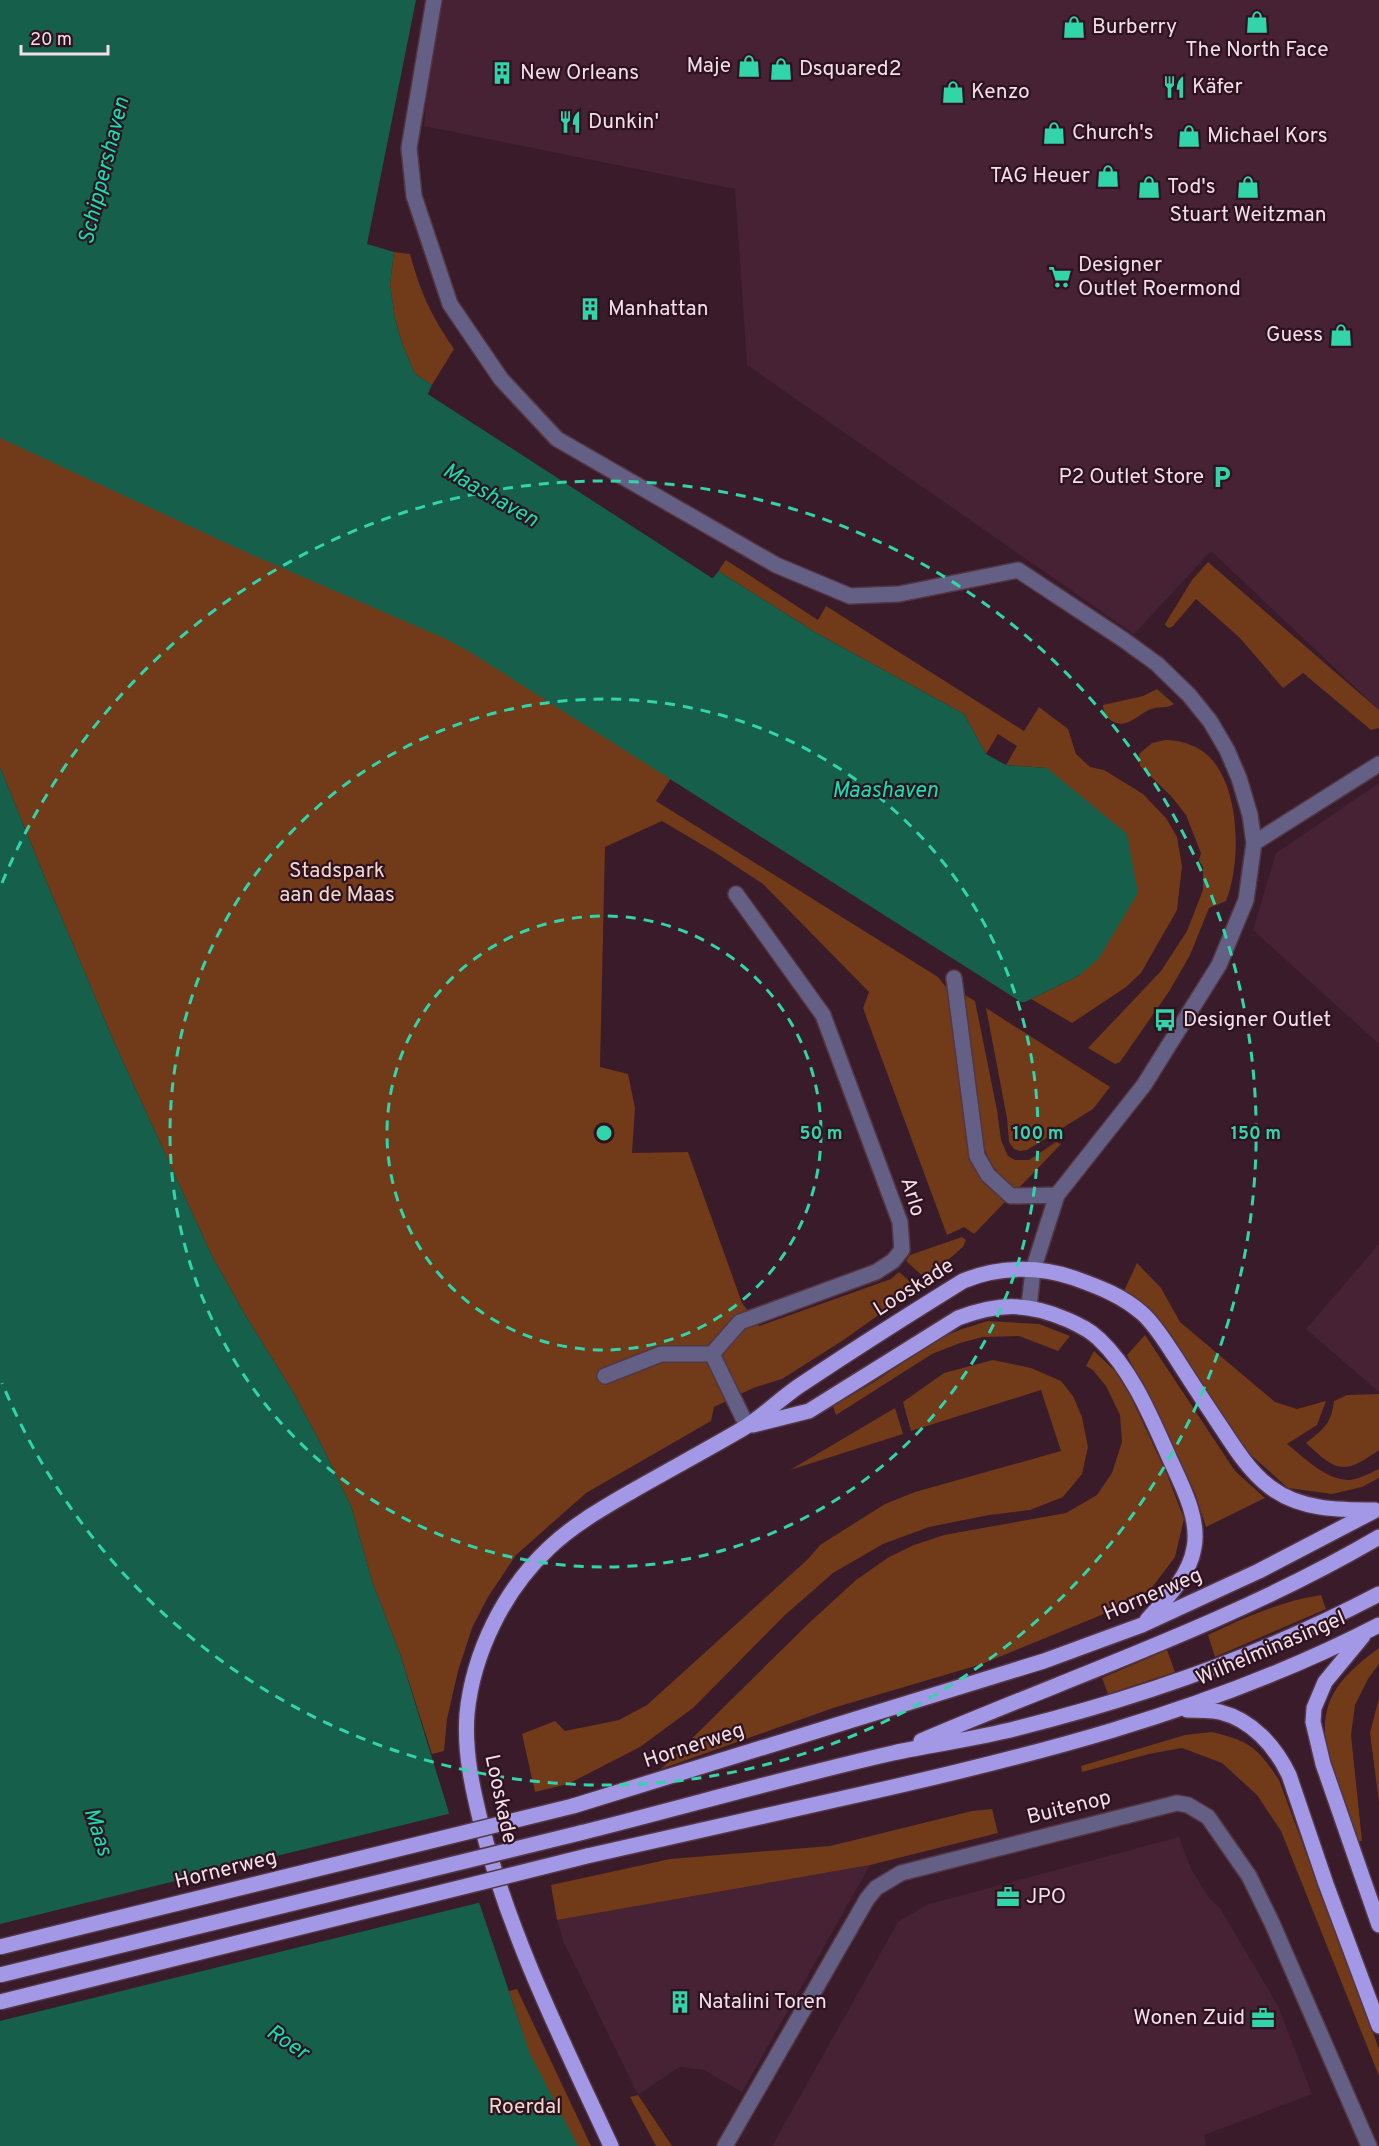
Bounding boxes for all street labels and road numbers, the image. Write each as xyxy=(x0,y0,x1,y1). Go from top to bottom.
street label: Arlo xyxy=(893,1174,931,1220)
street label: Looskade xyxy=(869,1253,959,1323)
street label: Hornerweg xyxy=(1100,1562,1206,1628)
street label: Wilhelminasingel xyxy=(1192,1605,1350,1693)
street label: Hornerweg xyxy=(640,1717,748,1775)
street label: Looskade xyxy=(477,1752,523,1846)
street label: Buitenop xyxy=(1024,1785,1114,1831)
street label: Hornerweg xyxy=(172,1844,280,1896)

